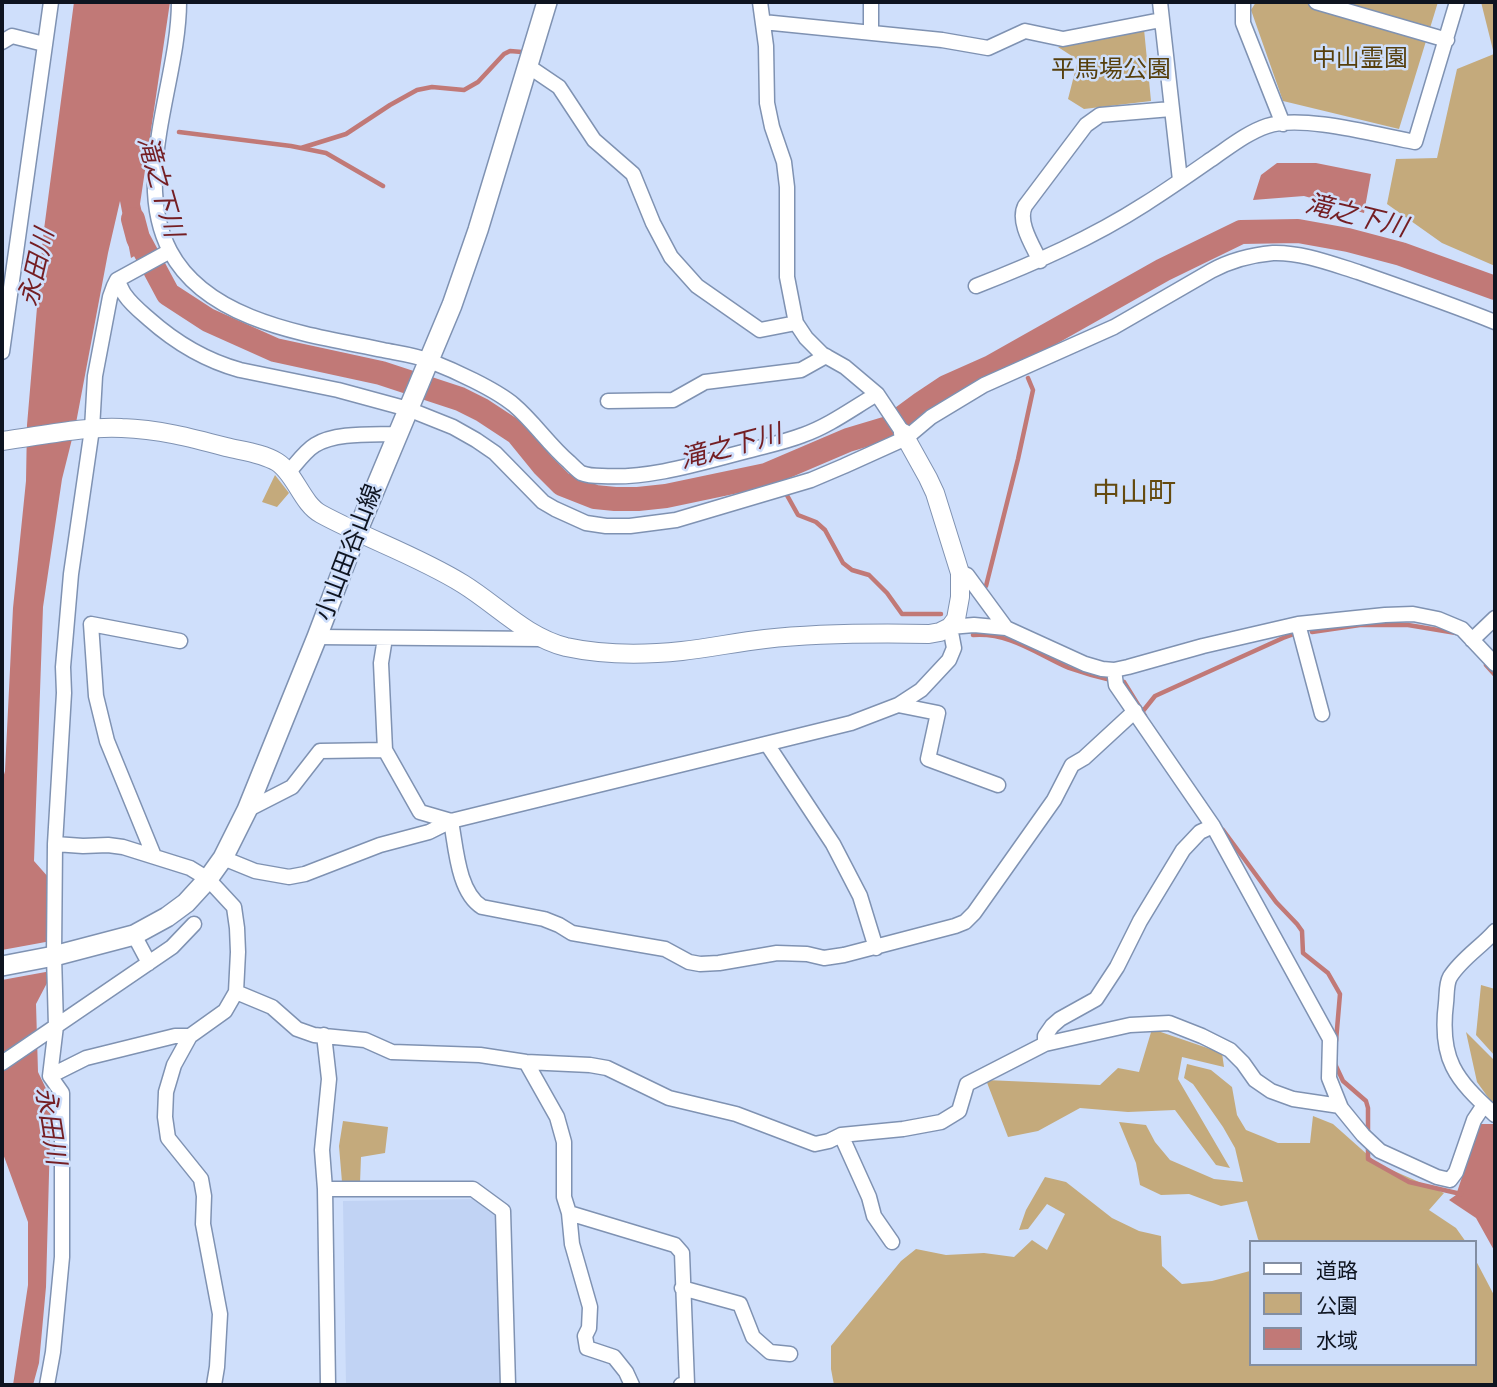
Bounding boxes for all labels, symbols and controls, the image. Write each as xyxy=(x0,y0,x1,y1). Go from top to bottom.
park label: 中山霊園 xyxy=(1312,46,1408,74)
park label: 平馬場公園 xyxy=(1051,57,1171,85)
water label: 滝之下川 xyxy=(130,133,188,241)
water label: 滝之下川 xyxy=(1302,189,1410,245)
water label: 永田川 xyxy=(14,226,62,310)
water label: 滝之下川 xyxy=(677,419,785,477)
district label: 中山町 xyxy=(1092,478,1176,512)
street label: 小山田谷山線 xyxy=(311,481,389,625)
water label: 永田川 xyxy=(27,1085,71,1167)
legend xyxy=(1248,1240,1476,1366)
text: 道路 xyxy=(1316,1259,1358,1284)
text: 公園 xyxy=(1316,1294,1358,1319)
text: 水域 xyxy=(1316,1329,1358,1354)

